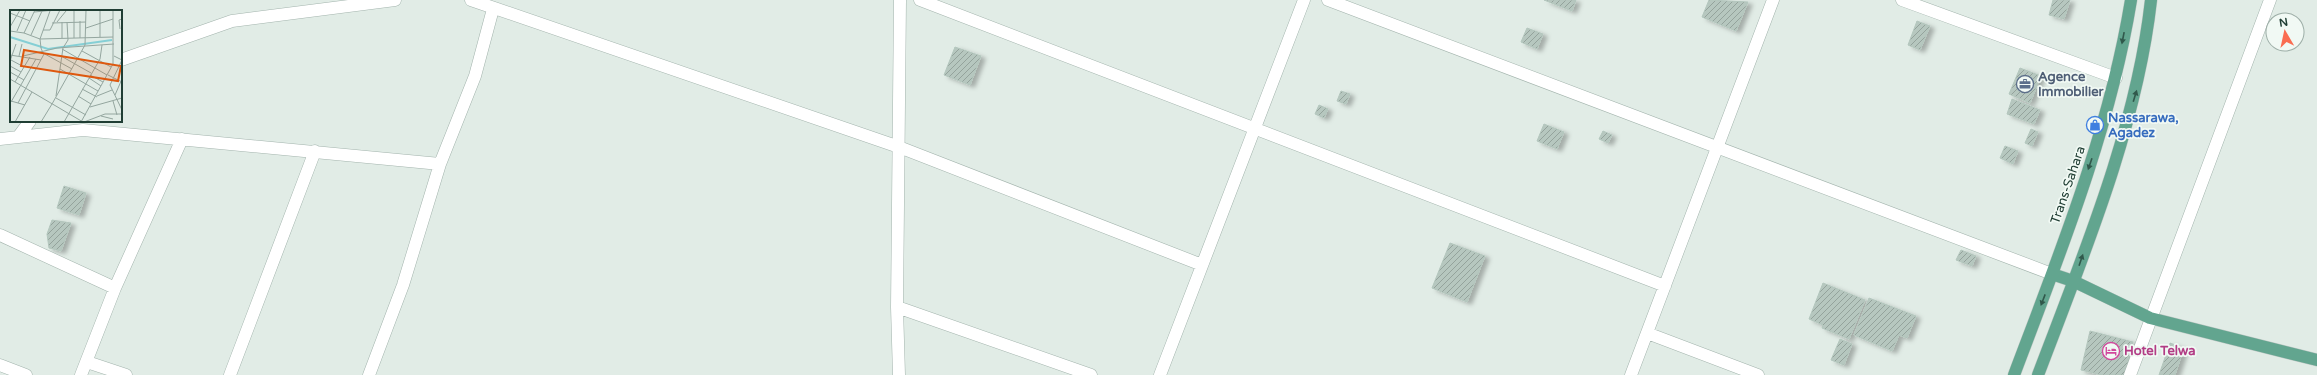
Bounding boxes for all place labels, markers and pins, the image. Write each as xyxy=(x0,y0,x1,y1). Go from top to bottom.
place label: Agence Immobilier xyxy=(2038,69,2105,100)
office icon: Agence Immobilier xyxy=(2015,74,2035,94)
place label: Nassarawa, Agadez xyxy=(2108,110,2179,141)
shop icon: Nassarawa, Agadez xyxy=(2085,115,2105,135)
hotel icon: Hotel Telwa xyxy=(2101,341,2121,361)
place label: Hotel Telwa xyxy=(2124,343,2196,359)

